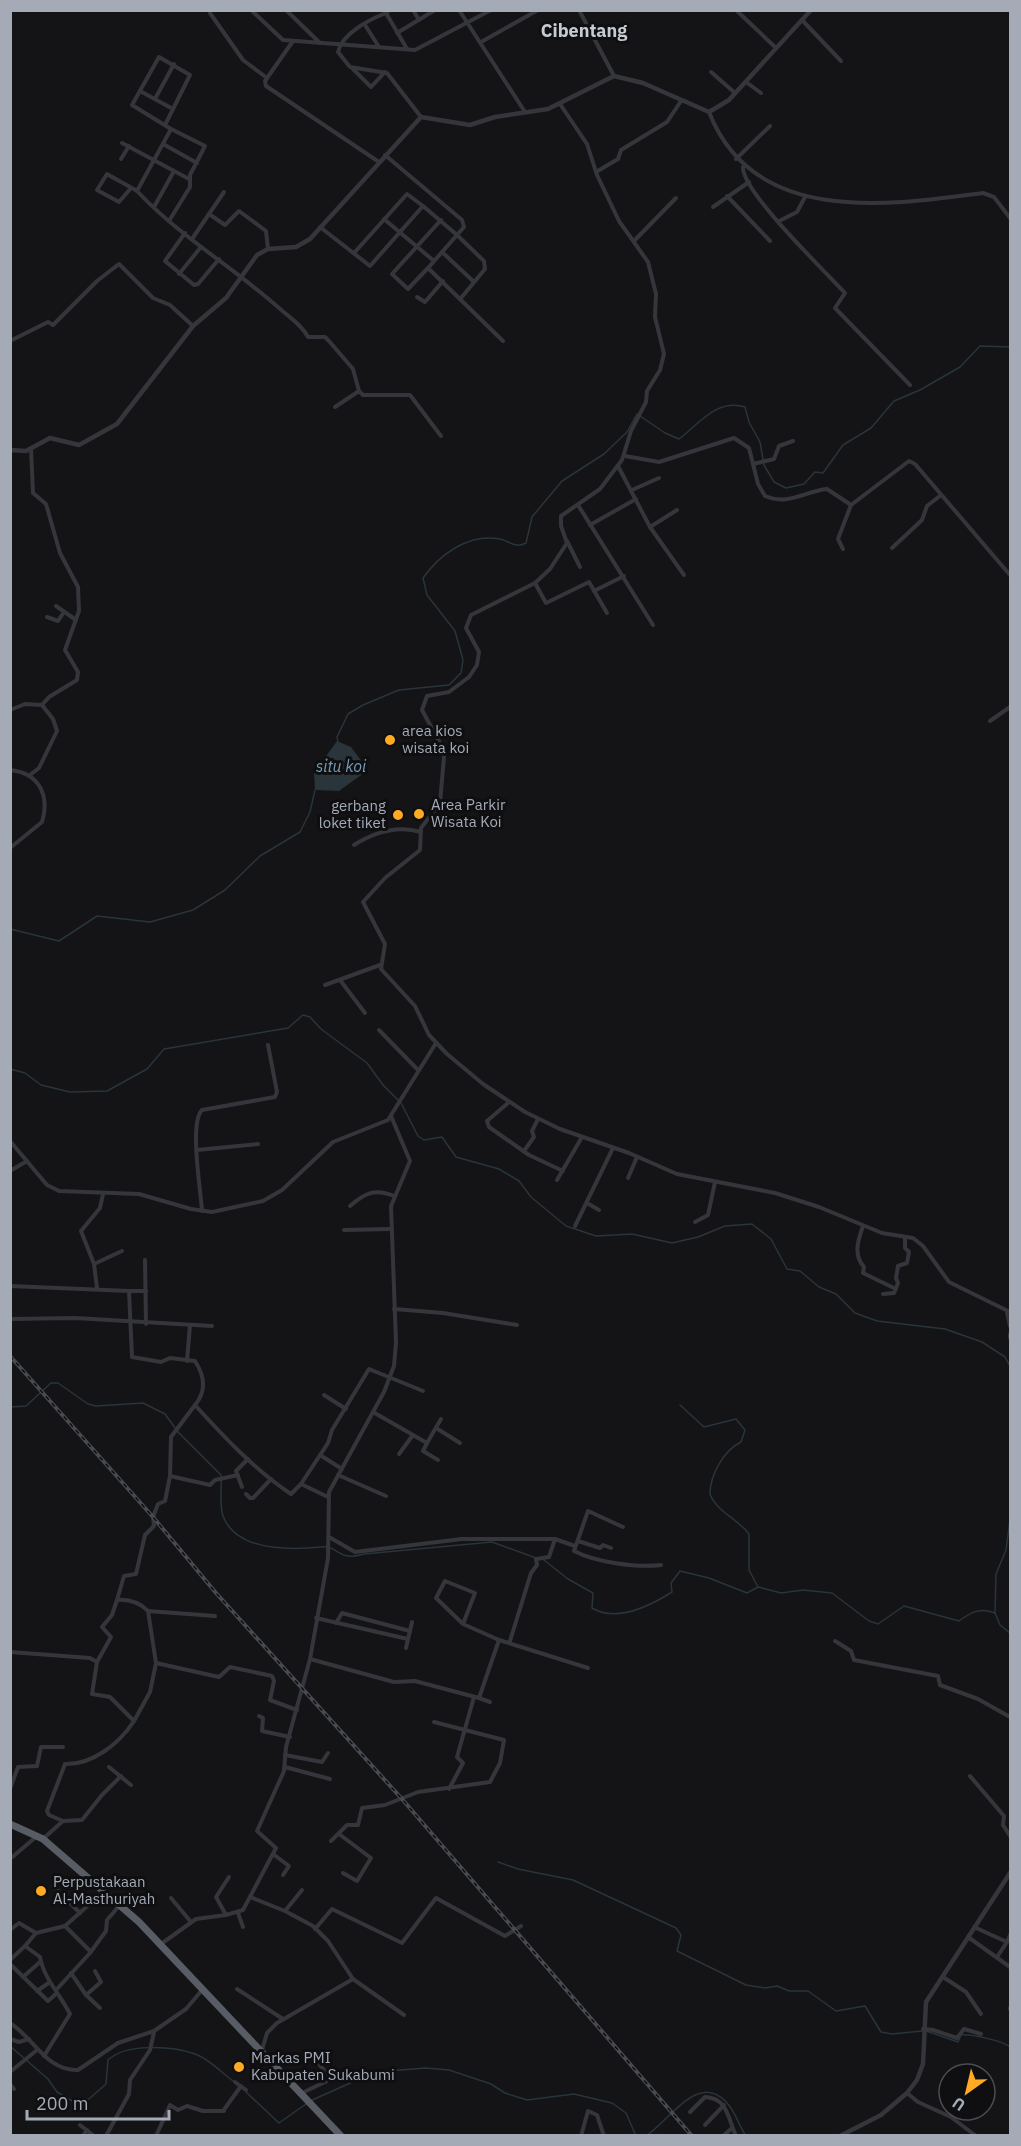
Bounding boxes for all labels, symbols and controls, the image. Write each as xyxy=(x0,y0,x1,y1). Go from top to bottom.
district label: Cibentang xyxy=(541,19,627,42)
place label: area kios wisata koi xyxy=(402,721,469,757)
marker: area kios wisata koi xyxy=(383,733,397,747)
water label: situ koi xyxy=(316,756,367,776)
place label: Area Parkir Wisata Koi xyxy=(431,795,506,831)
place label: gerbang loket tiket xyxy=(319,796,386,832)
marker: Area Parkir Wisata Koi xyxy=(412,807,426,821)
marker: gerbang loket tiket xyxy=(391,808,405,822)
place label: Perpustakaan Al-Masthuriyah xyxy=(53,1872,155,1908)
marker: Perpustakaan Al-Masthuriyah xyxy=(34,1884,48,1898)
place label: Markas PMI Kabupaten Sukabumi xyxy=(251,2048,395,2084)
marker: Markas PMI Kabupaten Sukabumi xyxy=(232,2060,246,2074)
north arrow xyxy=(937,2062,997,2122)
scale bar xyxy=(27,2083,170,2121)
text: 200 m xyxy=(36,2092,88,2115)
text: U xyxy=(948,2093,969,2116)

